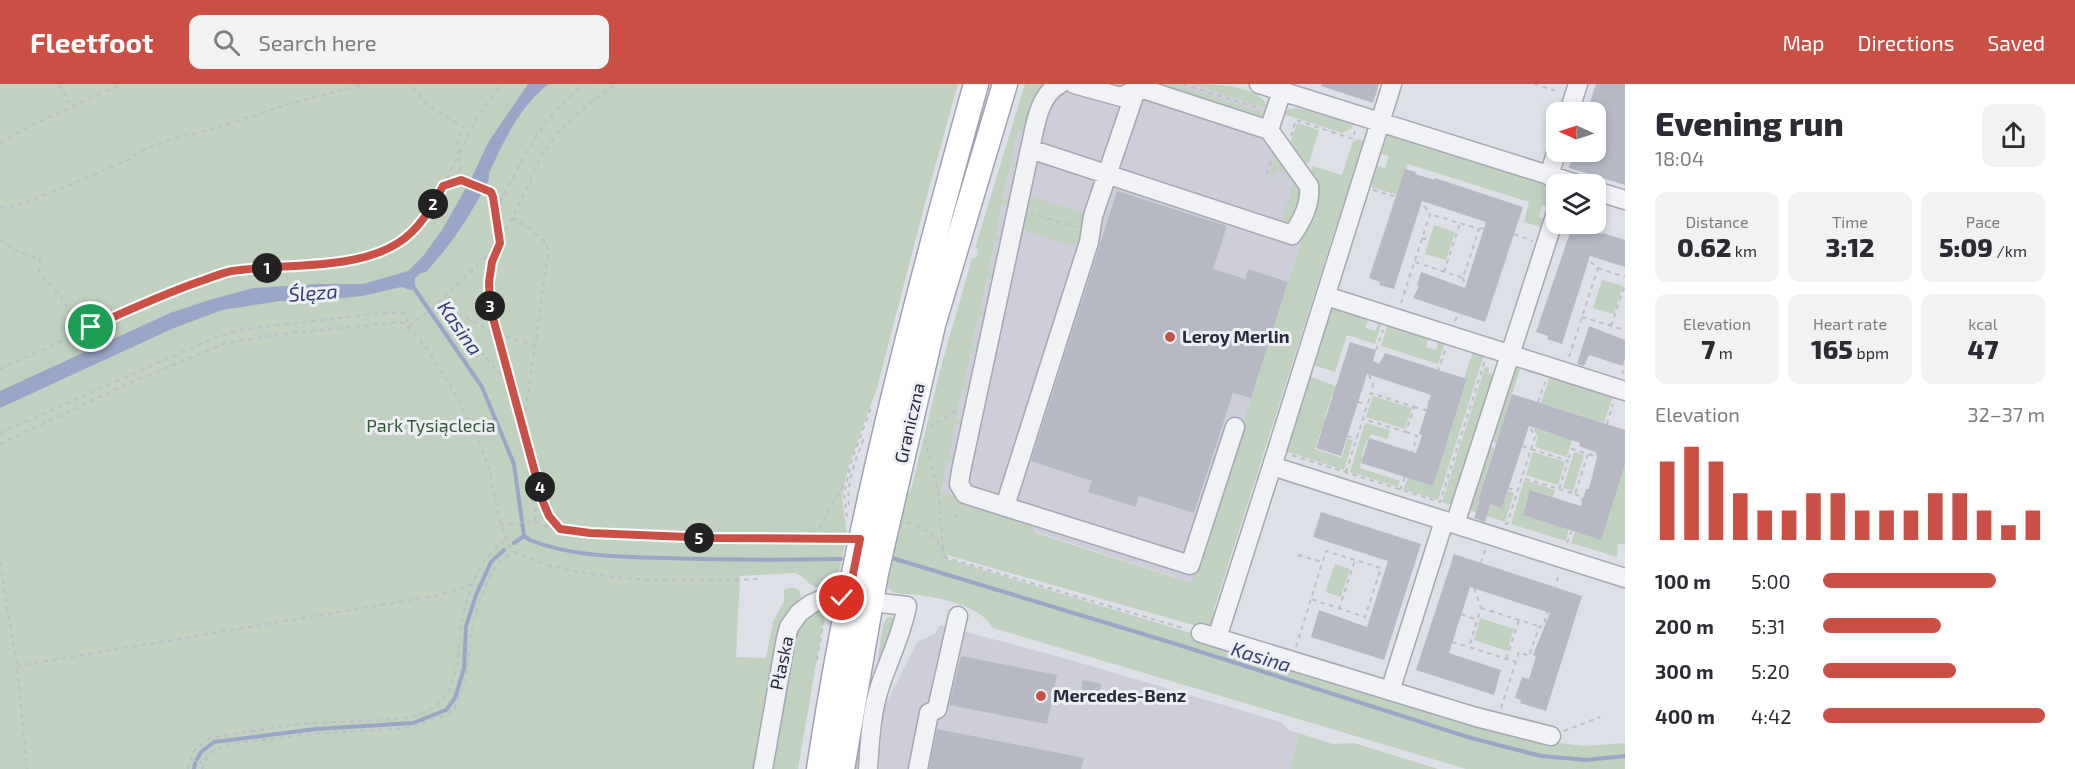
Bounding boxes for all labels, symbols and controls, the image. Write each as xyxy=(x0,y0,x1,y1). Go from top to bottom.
search box xyxy=(189,15,609,69)
text: Fleetfoot xyxy=(30,25,153,59)
icon: search xyxy=(210,26,243,59)
text: Search here xyxy=(258,29,377,55)
text: Map xyxy=(1782,30,1825,55)
text: Directions xyxy=(1858,30,1954,55)
text: Saved xyxy=(1987,30,2045,55)
north arrow xyxy=(1546,102,1606,162)
map controls xyxy=(1546,102,1606,234)
text: Evening run xyxy=(1655,103,1844,143)
button: share xyxy=(1982,104,2045,167)
text: 18:04 xyxy=(1655,146,1704,170)
button: layers xyxy=(1546,174,1606,234)
pin: 2 xyxy=(418,189,448,219)
text: 2 xyxy=(428,194,438,213)
text: Distance xyxy=(1685,212,1749,231)
text: Time xyxy=(1832,212,1868,231)
text: Pace xyxy=(1966,212,2000,231)
text: 0.62 xyxy=(1677,231,1731,262)
text: 3:12 xyxy=(1826,231,1874,262)
text: 5:09 xyxy=(1939,231,1993,262)
text: km xyxy=(1731,241,1757,260)
text: /km xyxy=(1993,241,2027,260)
pin: 1 xyxy=(252,253,282,283)
text: 1 xyxy=(264,258,270,277)
water label: Ślęza xyxy=(287,278,338,306)
pin: 3 xyxy=(475,291,505,321)
water label: Kasina xyxy=(433,296,488,359)
text: 3 xyxy=(485,296,495,315)
pin xyxy=(65,301,116,352)
icon: arrive xyxy=(74,310,107,343)
text: Elevation xyxy=(1683,314,1751,333)
text: Heart rate xyxy=(1813,314,1887,333)
text: kcal xyxy=(1968,314,1998,333)
place label: Leroy Merlin xyxy=(1182,325,1289,347)
marker: Leroy Merlin xyxy=(1163,330,1177,344)
text: 7 xyxy=(1701,333,1715,364)
text: 165 xyxy=(1811,333,1853,364)
text: 47 xyxy=(1968,333,1998,364)
text: m xyxy=(1715,343,1733,362)
text: bpm xyxy=(1853,343,1889,362)
street label: Graniczna xyxy=(889,381,929,465)
text: Elevation xyxy=(1655,402,1740,426)
text: 32–37 m xyxy=(1967,402,2045,426)
park label: Park Tysiąclecia xyxy=(366,414,496,436)
pin: 4 xyxy=(525,472,555,502)
text: 4 xyxy=(535,477,545,496)
pin: 5 xyxy=(684,523,714,553)
text: 5 xyxy=(695,528,703,547)
text: 100 m xyxy=(1655,569,1711,593)
text: 5:00 xyxy=(1751,569,1791,593)
pin xyxy=(816,572,867,623)
icon: check xyxy=(825,581,858,614)
text: 200 m xyxy=(1655,614,1714,638)
text: 5:31 xyxy=(1751,614,1786,638)
street label: Płaska xyxy=(765,634,797,692)
water label: Kasina xyxy=(1229,636,1294,676)
text: 300 m xyxy=(1655,659,1714,683)
text: 5:20 xyxy=(1751,659,1790,683)
place label: Mercedes-Benz xyxy=(1053,684,1186,706)
marker: Mercedes-Benz xyxy=(1034,689,1048,703)
text: 400 m xyxy=(1655,704,1715,728)
text: 4:42 xyxy=(1751,704,1792,728)

